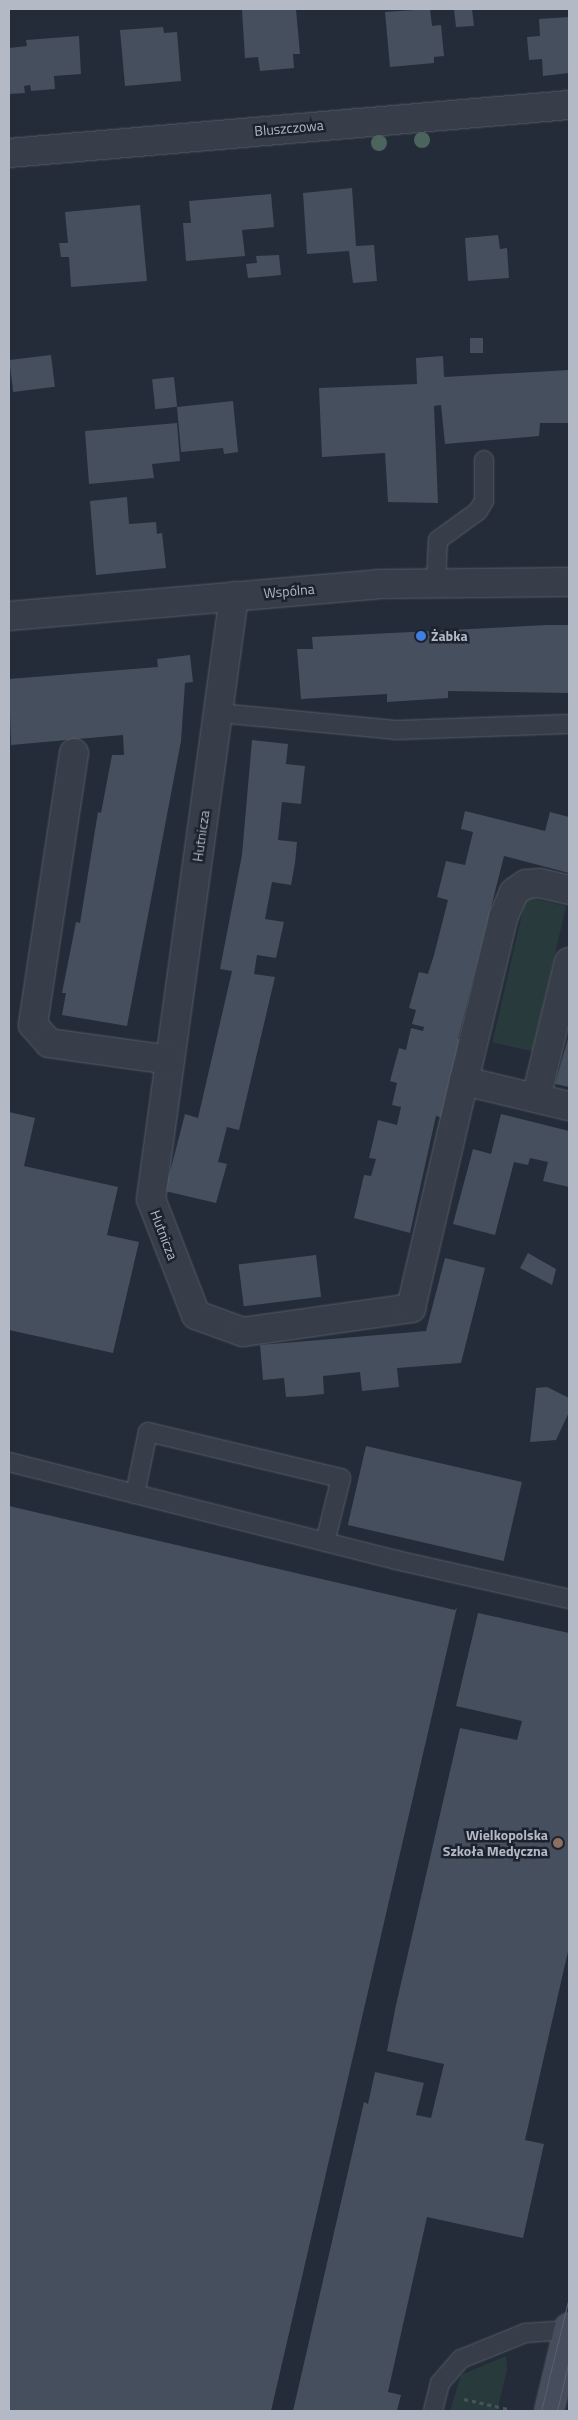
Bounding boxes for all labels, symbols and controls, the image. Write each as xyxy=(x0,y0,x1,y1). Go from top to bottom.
street label: Bluszczowa xyxy=(254,117,324,139)
street label: Wspólna xyxy=(263,580,315,602)
place label: Żabka xyxy=(431,628,468,644)
marker: Żabka xyxy=(415,630,427,642)
street label: Hutnicza xyxy=(189,809,213,863)
street label: Hutnicza xyxy=(147,1208,181,1262)
place label: Wielkopolska Szkoła Medyczna xyxy=(443,1827,548,1860)
marker: Wielkopolska Szkoła Medyczna xyxy=(552,1837,564,1849)

